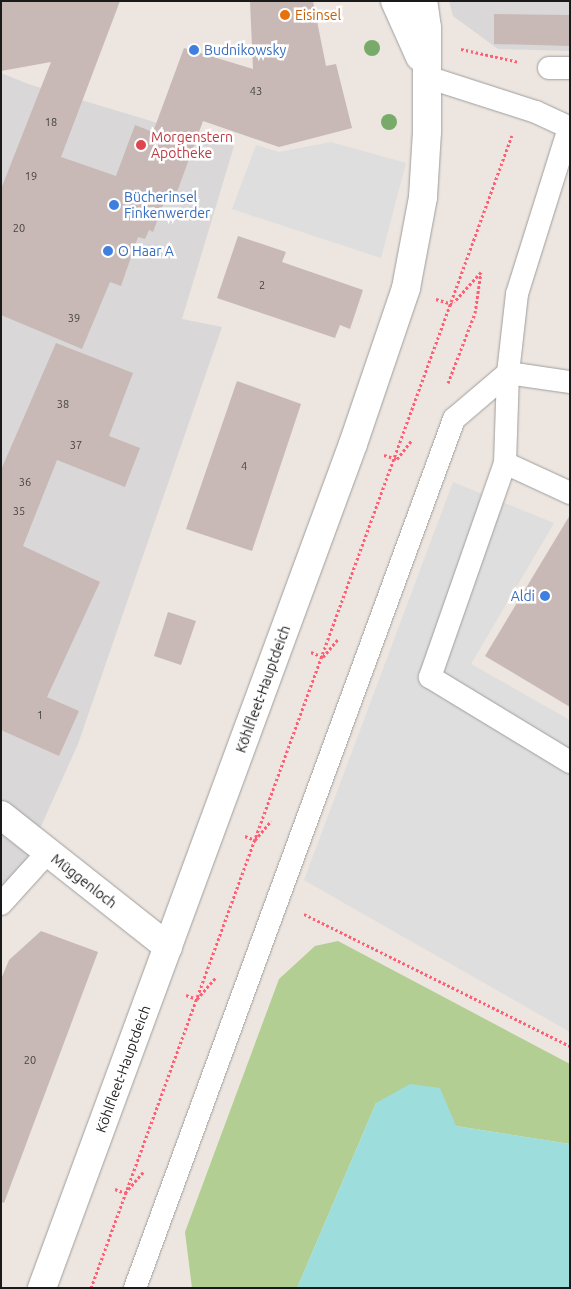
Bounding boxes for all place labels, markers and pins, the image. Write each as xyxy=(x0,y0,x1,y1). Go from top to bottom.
place label: Eisinsel xyxy=(295,7,341,23)
marker: Eisinsel xyxy=(279,9,291,21)
place label: Budnikowsky xyxy=(204,42,286,58)
marker: Budnikowsky xyxy=(188,44,200,56)
place label: Morgenstern Apotheke xyxy=(151,129,233,162)
marker: Morgenstern Apotheke xyxy=(135,139,147,151)
place label: Bücherinsel Finkenwerder xyxy=(124,189,210,222)
marker: Bücherinsel Finkenwerder xyxy=(108,199,120,211)
place label: O Haar A xyxy=(118,243,174,259)
marker: O Haar A xyxy=(102,245,114,257)
place label: Aldi xyxy=(511,588,535,604)
marker: Aldi xyxy=(539,590,551,602)

